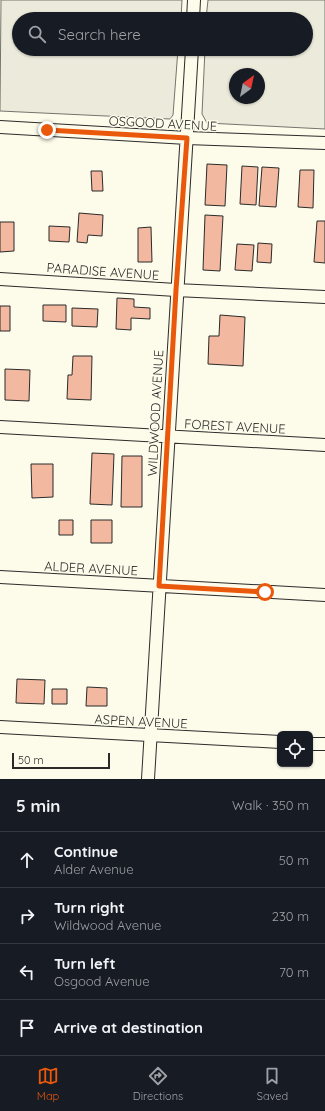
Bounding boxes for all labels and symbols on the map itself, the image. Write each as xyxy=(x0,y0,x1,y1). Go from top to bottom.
north arrow xyxy=(229,68,265,104)
street label: OSGOOD AVENUE xyxy=(108,112,218,134)
route end xyxy=(38,121,56,139)
street label: PARADISE AVENUE xyxy=(46,259,160,283)
street label: WILDWOOD AVENUE xyxy=(144,349,166,477)
street label: FOREST AVENUE xyxy=(184,415,286,437)
street label: ALDER AVENUE xyxy=(44,558,138,578)
route start xyxy=(256,583,274,601)
street label: ASPEN AVENUE xyxy=(94,711,188,731)
scale bar xyxy=(12,751,110,770)

